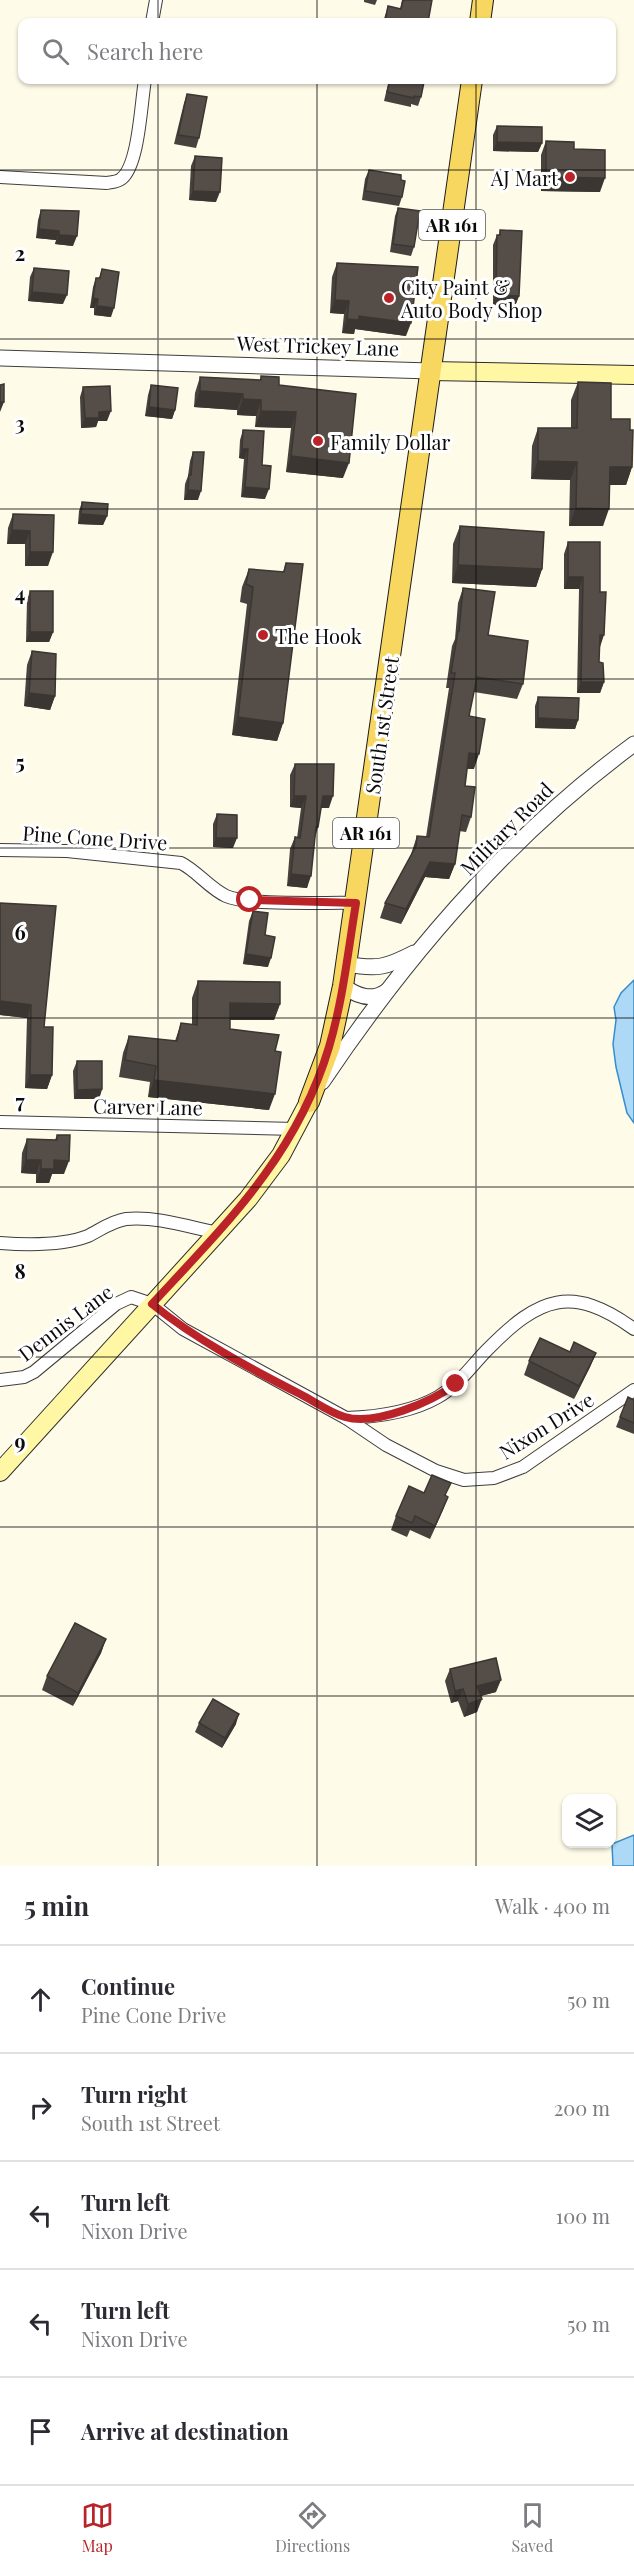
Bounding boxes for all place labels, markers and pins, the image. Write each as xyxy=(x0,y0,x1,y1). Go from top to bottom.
place label: AJ Mart xyxy=(490,164,559,191)
marker: AJ Mart xyxy=(563,170,577,184)
place label: City Paint & Auto Body Shop xyxy=(400,273,542,323)
marker: City Paint & Auto Body Shop xyxy=(382,291,396,305)
place label: Family Dollar xyxy=(330,428,451,455)
marker: Family Dollar xyxy=(311,434,325,448)
place label: The Hook xyxy=(275,622,362,649)
marker: The Hook xyxy=(256,628,270,642)

